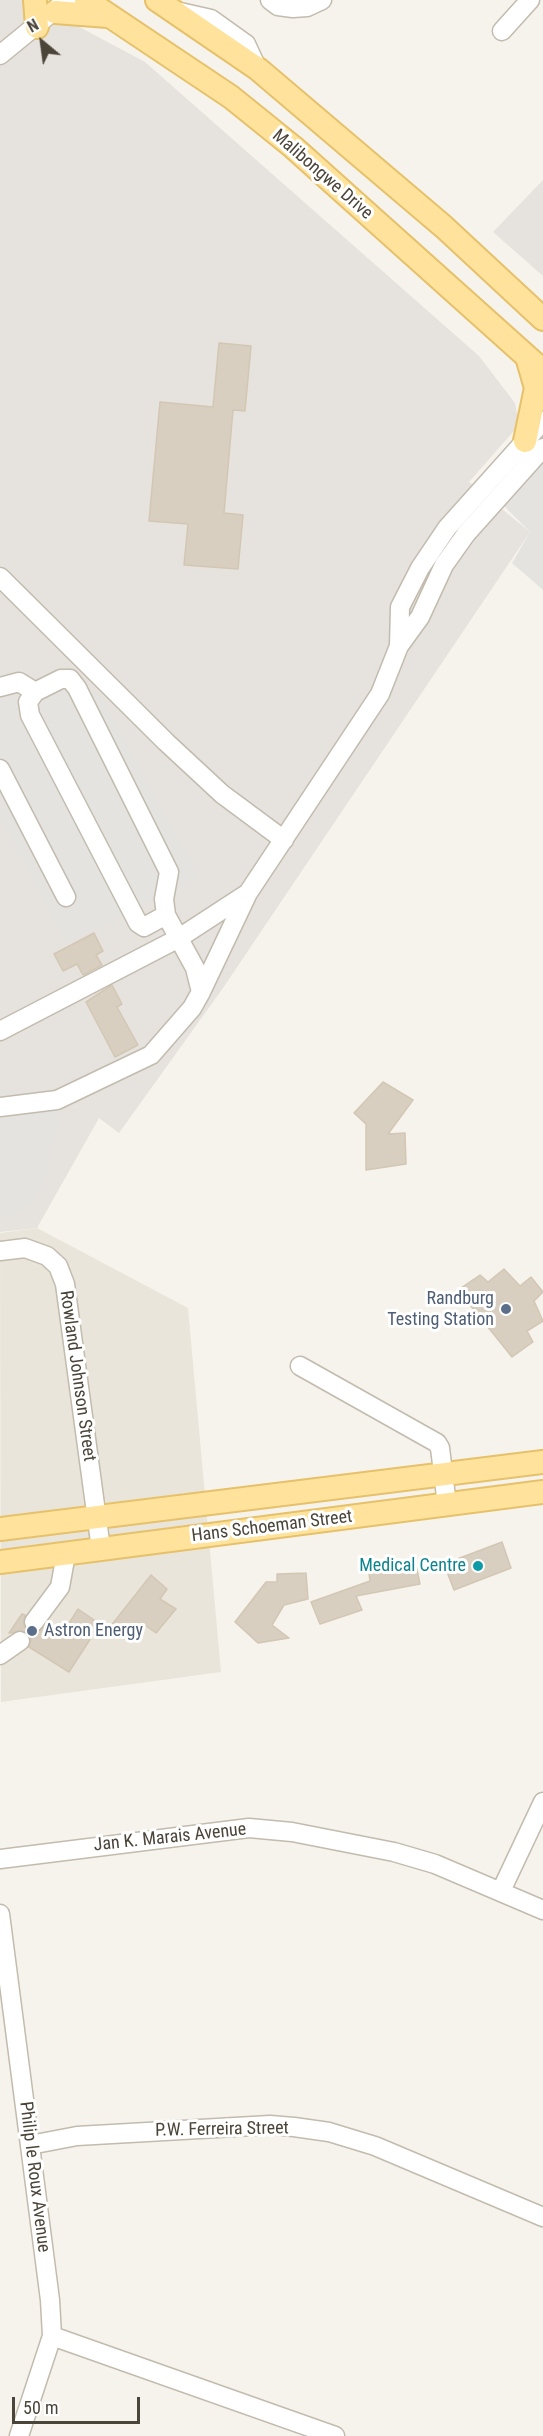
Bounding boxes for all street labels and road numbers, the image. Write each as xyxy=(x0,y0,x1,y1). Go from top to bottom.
street label: Malibongwe Drive xyxy=(267,125,377,225)
street label: Rowland Johnson Street xyxy=(54,1289,100,1463)
street label: Hans Schoeman Street xyxy=(190,1506,354,1548)
street label: Jan K. Marais Avenue xyxy=(93,1819,247,1857)
street label: Philip le Roux Avenue xyxy=(14,2100,54,2254)
street label: P.W. Ferreira Street xyxy=(155,2118,289,2142)

